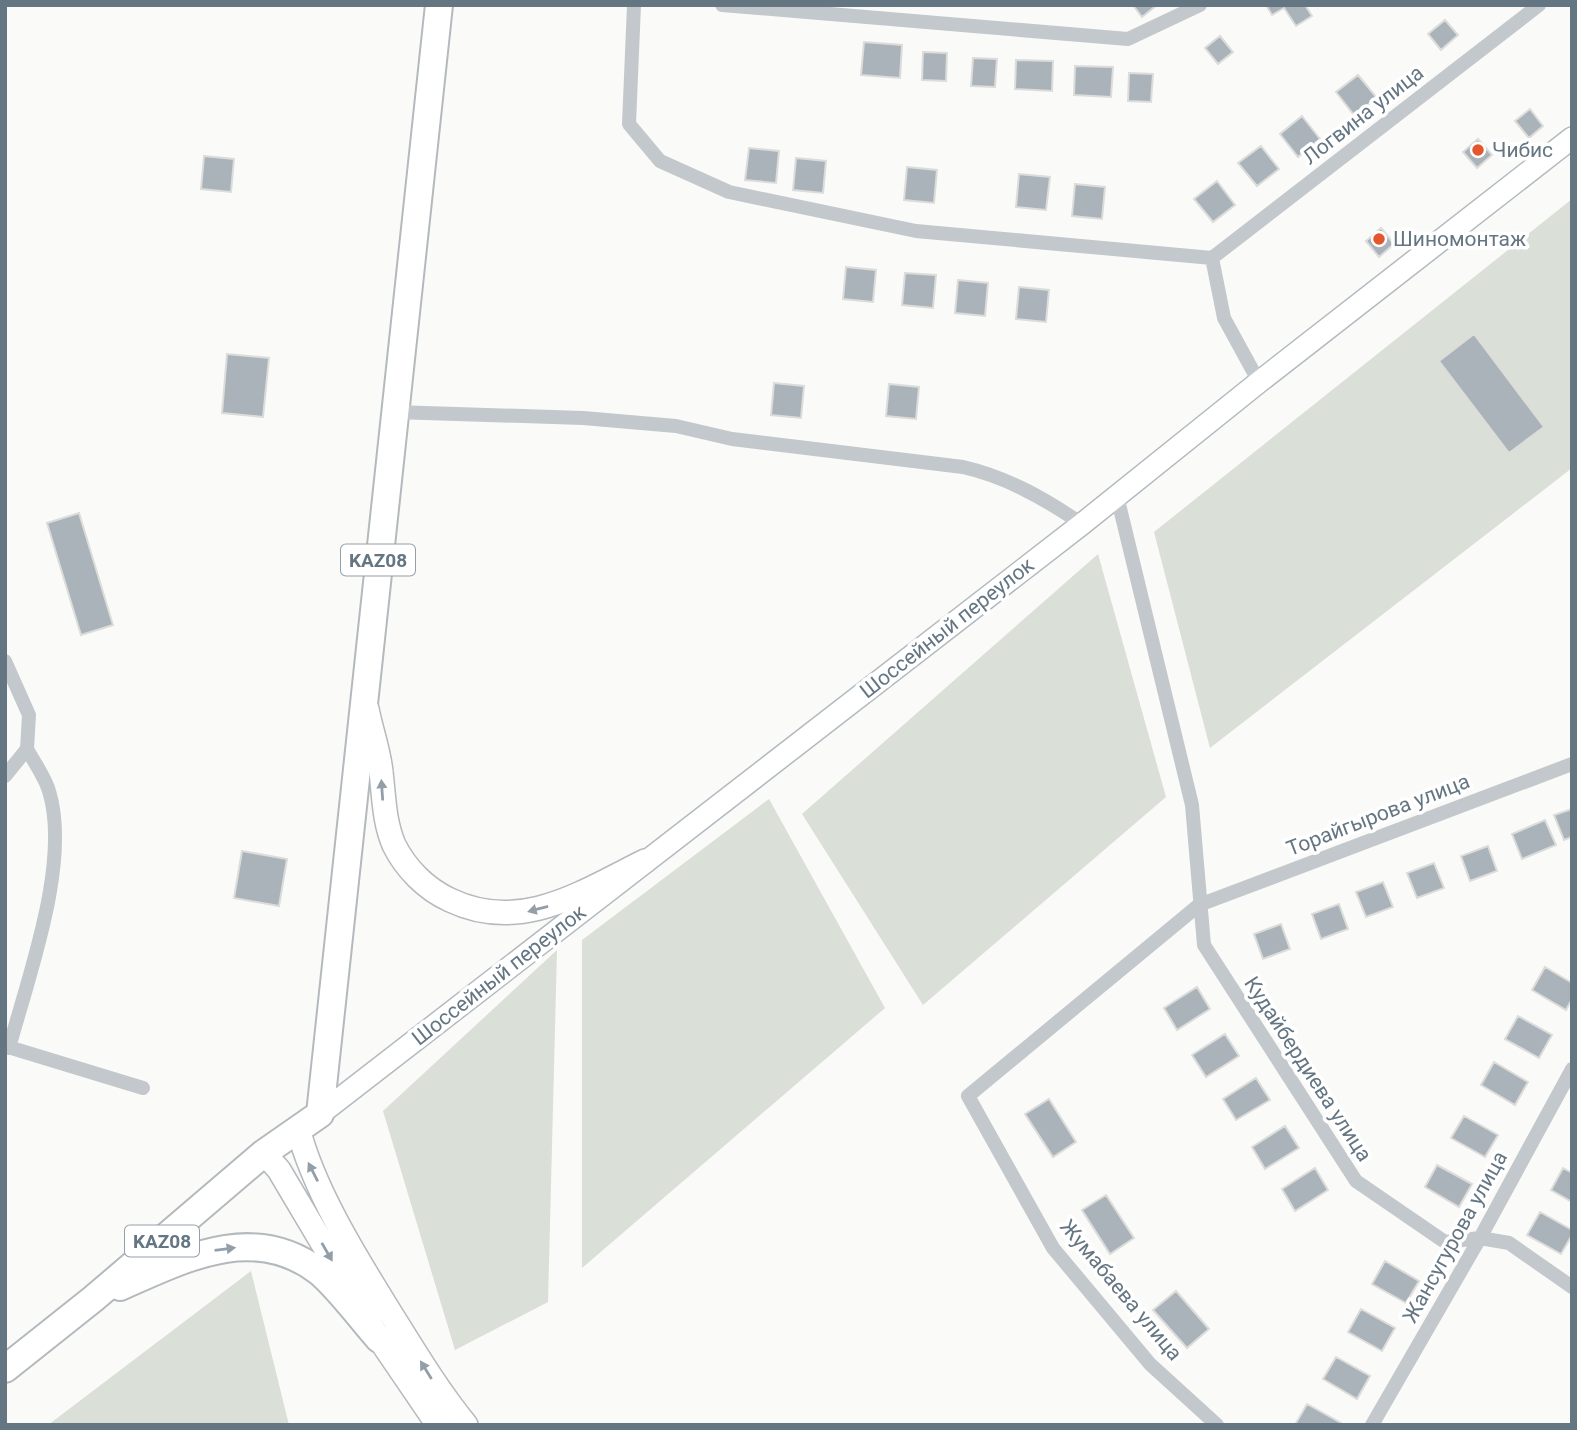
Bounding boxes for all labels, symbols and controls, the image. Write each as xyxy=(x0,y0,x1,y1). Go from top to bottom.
street label: Логвина улица xyxy=(1298,61,1428,169)
place label: Чибис xyxy=(1492,138,1553,162)
marker: Чибис xyxy=(1470,142,1486,158)
place label: Шиномонтаж xyxy=(1393,227,1526,251)
marker: Шиномонтаж xyxy=(1371,231,1387,247)
road number: KAZ08 xyxy=(341,544,415,576)
street label: Шоссейный переулок xyxy=(855,552,1039,703)
street label: Торайгырова улица xyxy=(1283,769,1473,861)
one-way arrow xyxy=(377,779,388,801)
street label: Шоссейный переулок xyxy=(407,899,591,1050)
one-way arrow xyxy=(527,904,548,914)
street label: Кудайбердиева улица xyxy=(1239,972,1377,1166)
street label: Жансугурова улица xyxy=(1398,1147,1512,1327)
one-way arrow xyxy=(307,1162,318,1182)
street label: Жумабаева улица xyxy=(1055,1215,1187,1365)
road number: KAZ08 xyxy=(125,1226,199,1256)
one-way arrow xyxy=(321,1242,334,1261)
one-way arrow xyxy=(214,1244,236,1255)
one-way arrow xyxy=(419,1360,432,1379)

